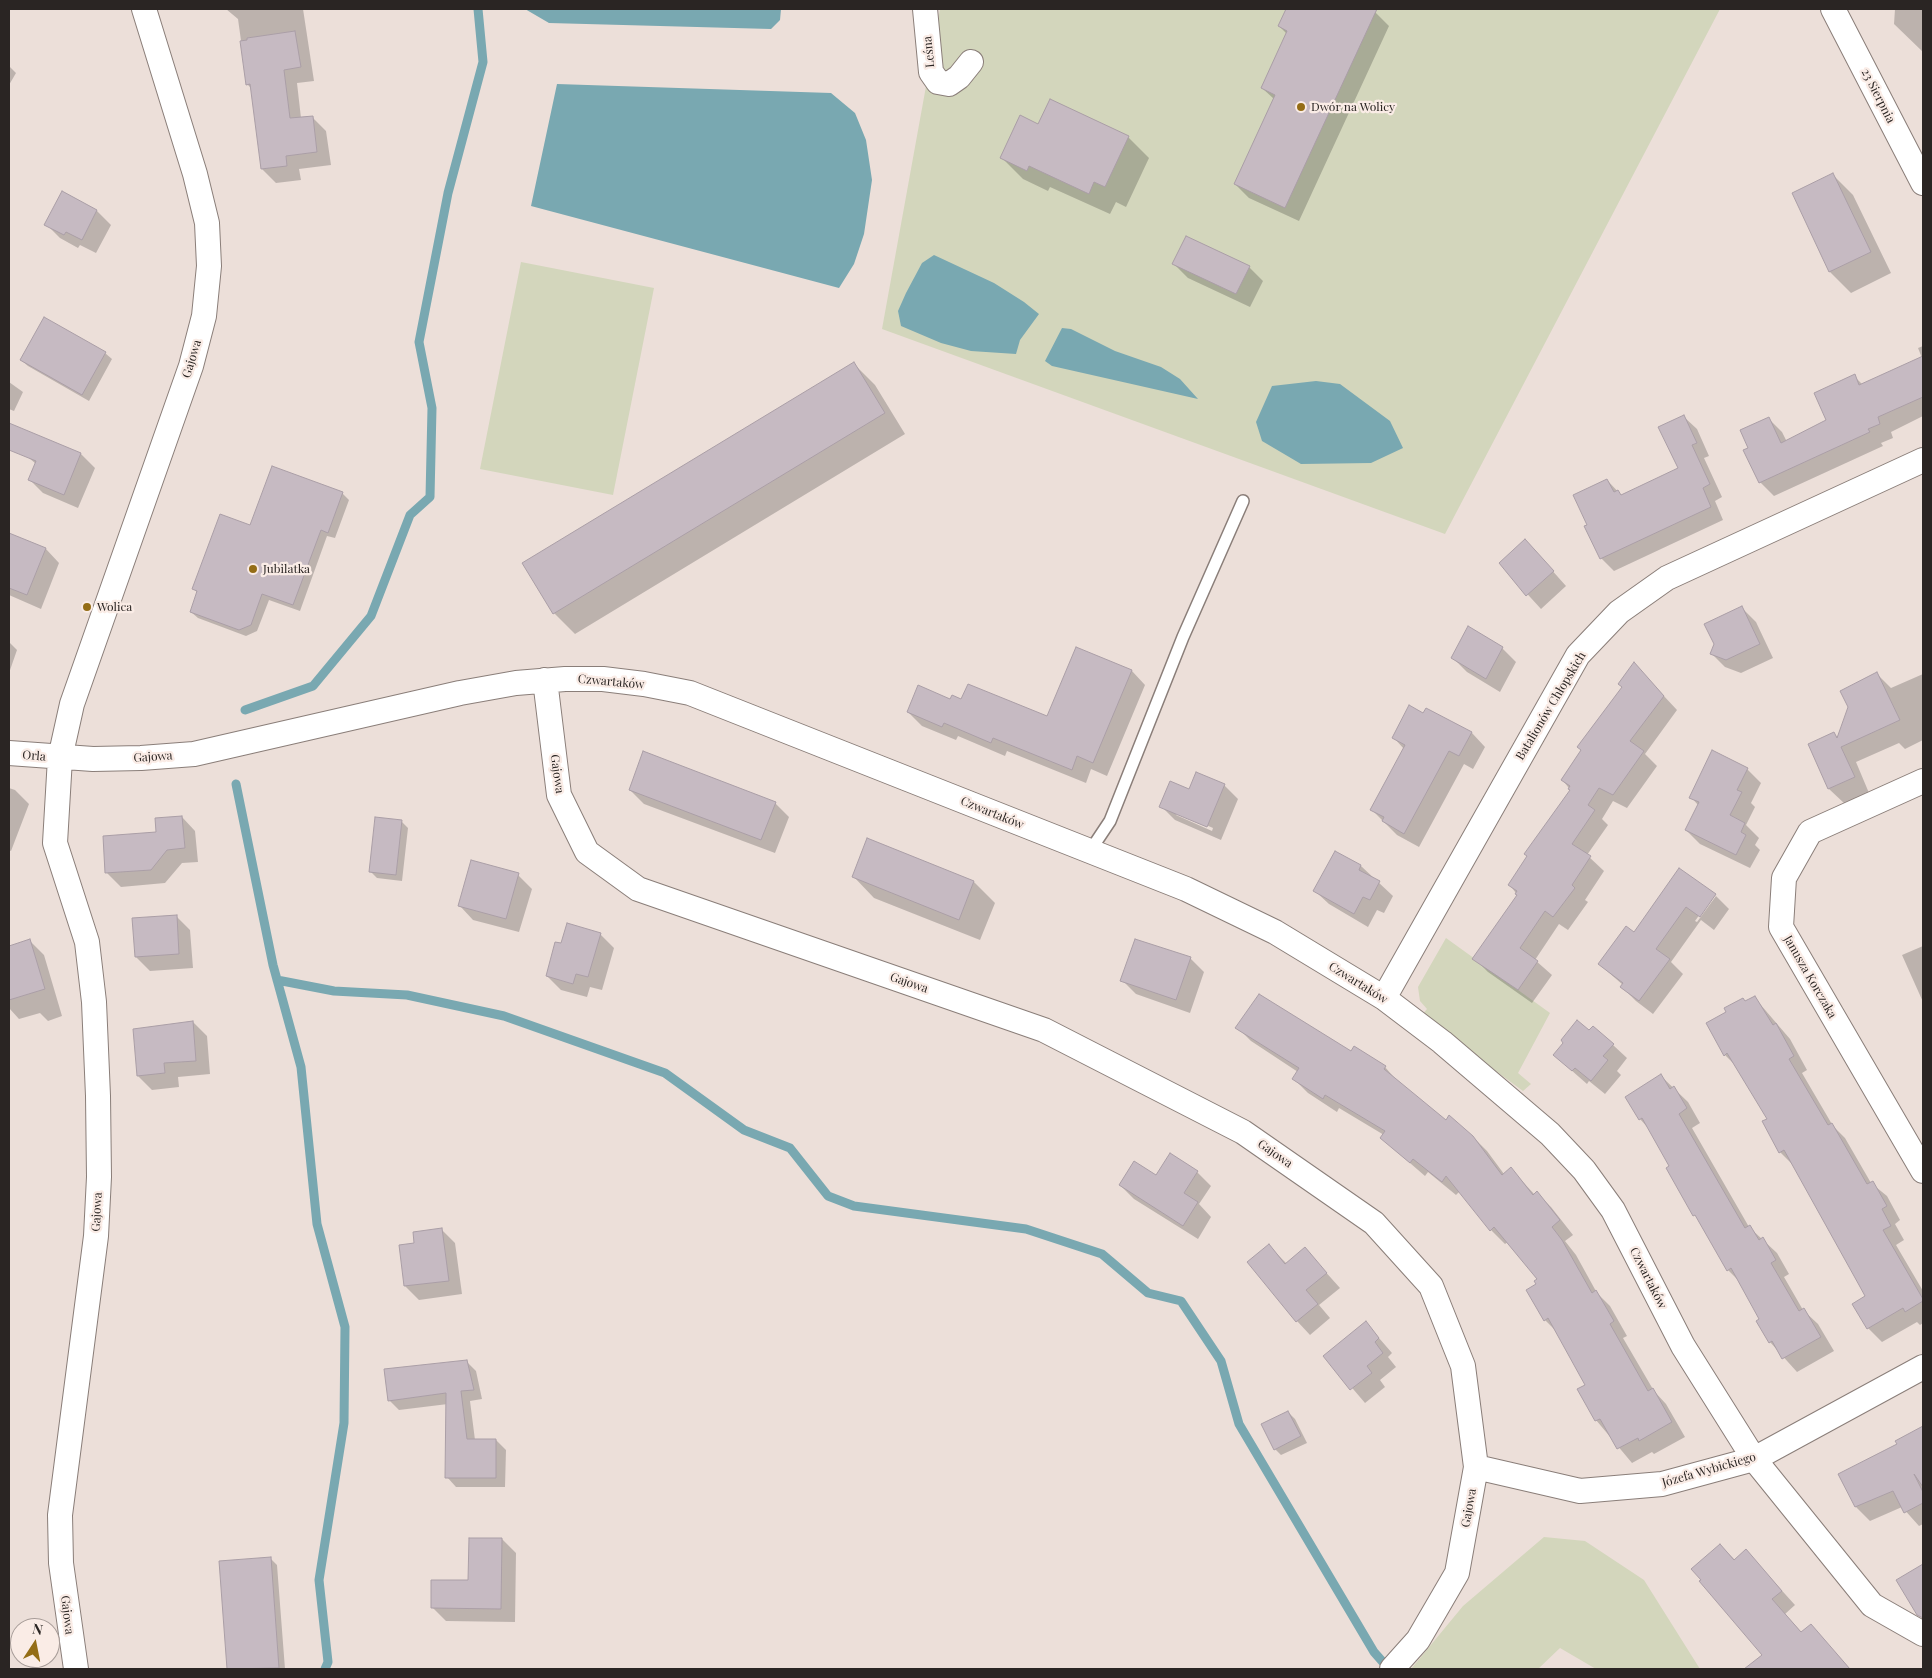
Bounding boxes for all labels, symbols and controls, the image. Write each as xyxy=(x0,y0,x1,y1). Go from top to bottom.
street label: Leśna xyxy=(920,36,938,68)
street label: 23 Sierpnia xyxy=(1858,66,1898,126)
place label: Dwór na Wolicy xyxy=(1311,100,1395,114)
marker: Dwór na Wolicy xyxy=(1295,101,1307,113)
street label: Gajowa xyxy=(179,338,205,380)
place label: Jubilatka xyxy=(263,562,310,576)
marker: Jubilatka xyxy=(247,563,259,575)
place label: Wolica xyxy=(97,600,132,614)
marker: Wolica xyxy=(81,601,93,613)
street label: Batalionów Chłopskich xyxy=(1513,649,1589,763)
street label: Czwartaków xyxy=(577,672,645,692)
street label: Orla xyxy=(22,748,46,764)
street label: Gajowa xyxy=(133,748,173,766)
street label: Gajowa xyxy=(547,754,567,794)
street label: Czwartaków xyxy=(958,794,1026,832)
street label: Janusza Korczaka xyxy=(1780,933,1840,1021)
street label: Czwartaków xyxy=(1326,959,1390,1007)
street label: Gajowa xyxy=(888,970,930,996)
street label: Gajowa xyxy=(1255,1137,1295,1171)
street label: Gajowa xyxy=(89,1192,105,1232)
street label: Czwartaków xyxy=(1626,1245,1670,1311)
street label: Józefa Wybickiego xyxy=(1661,1450,1757,1490)
street label: Gajowa xyxy=(1459,1487,1479,1529)
street label: Gajowa xyxy=(57,1595,77,1635)
north arrow xyxy=(10,1618,60,1668)
text: N xyxy=(31,1618,45,1639)

